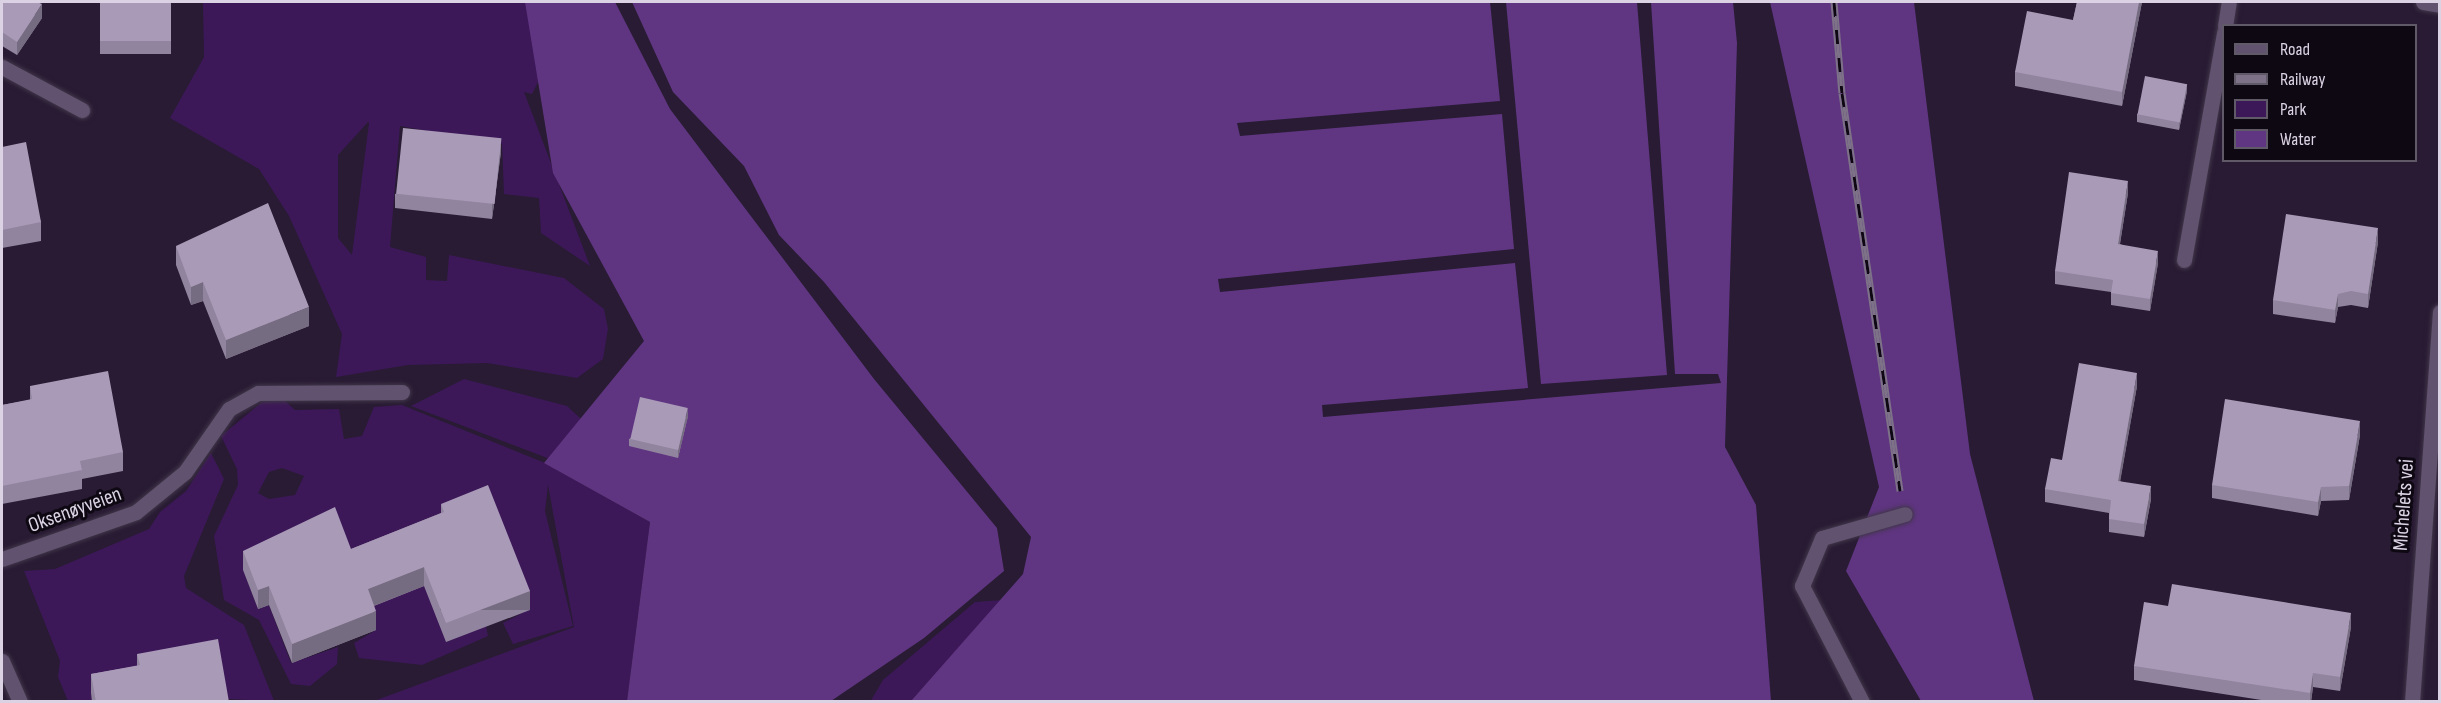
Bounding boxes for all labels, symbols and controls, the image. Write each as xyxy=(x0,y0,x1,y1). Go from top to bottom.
legend xyxy=(2222,24,2417,162)
text: Road xyxy=(2280,39,2310,60)
text: Railway xyxy=(2280,69,2325,90)
text: Park xyxy=(2280,99,2306,120)
text: Water xyxy=(2280,129,2316,150)
street label: Michelets vei xyxy=(2388,458,2420,552)
street label: Oksenøyveien xyxy=(25,481,125,539)

